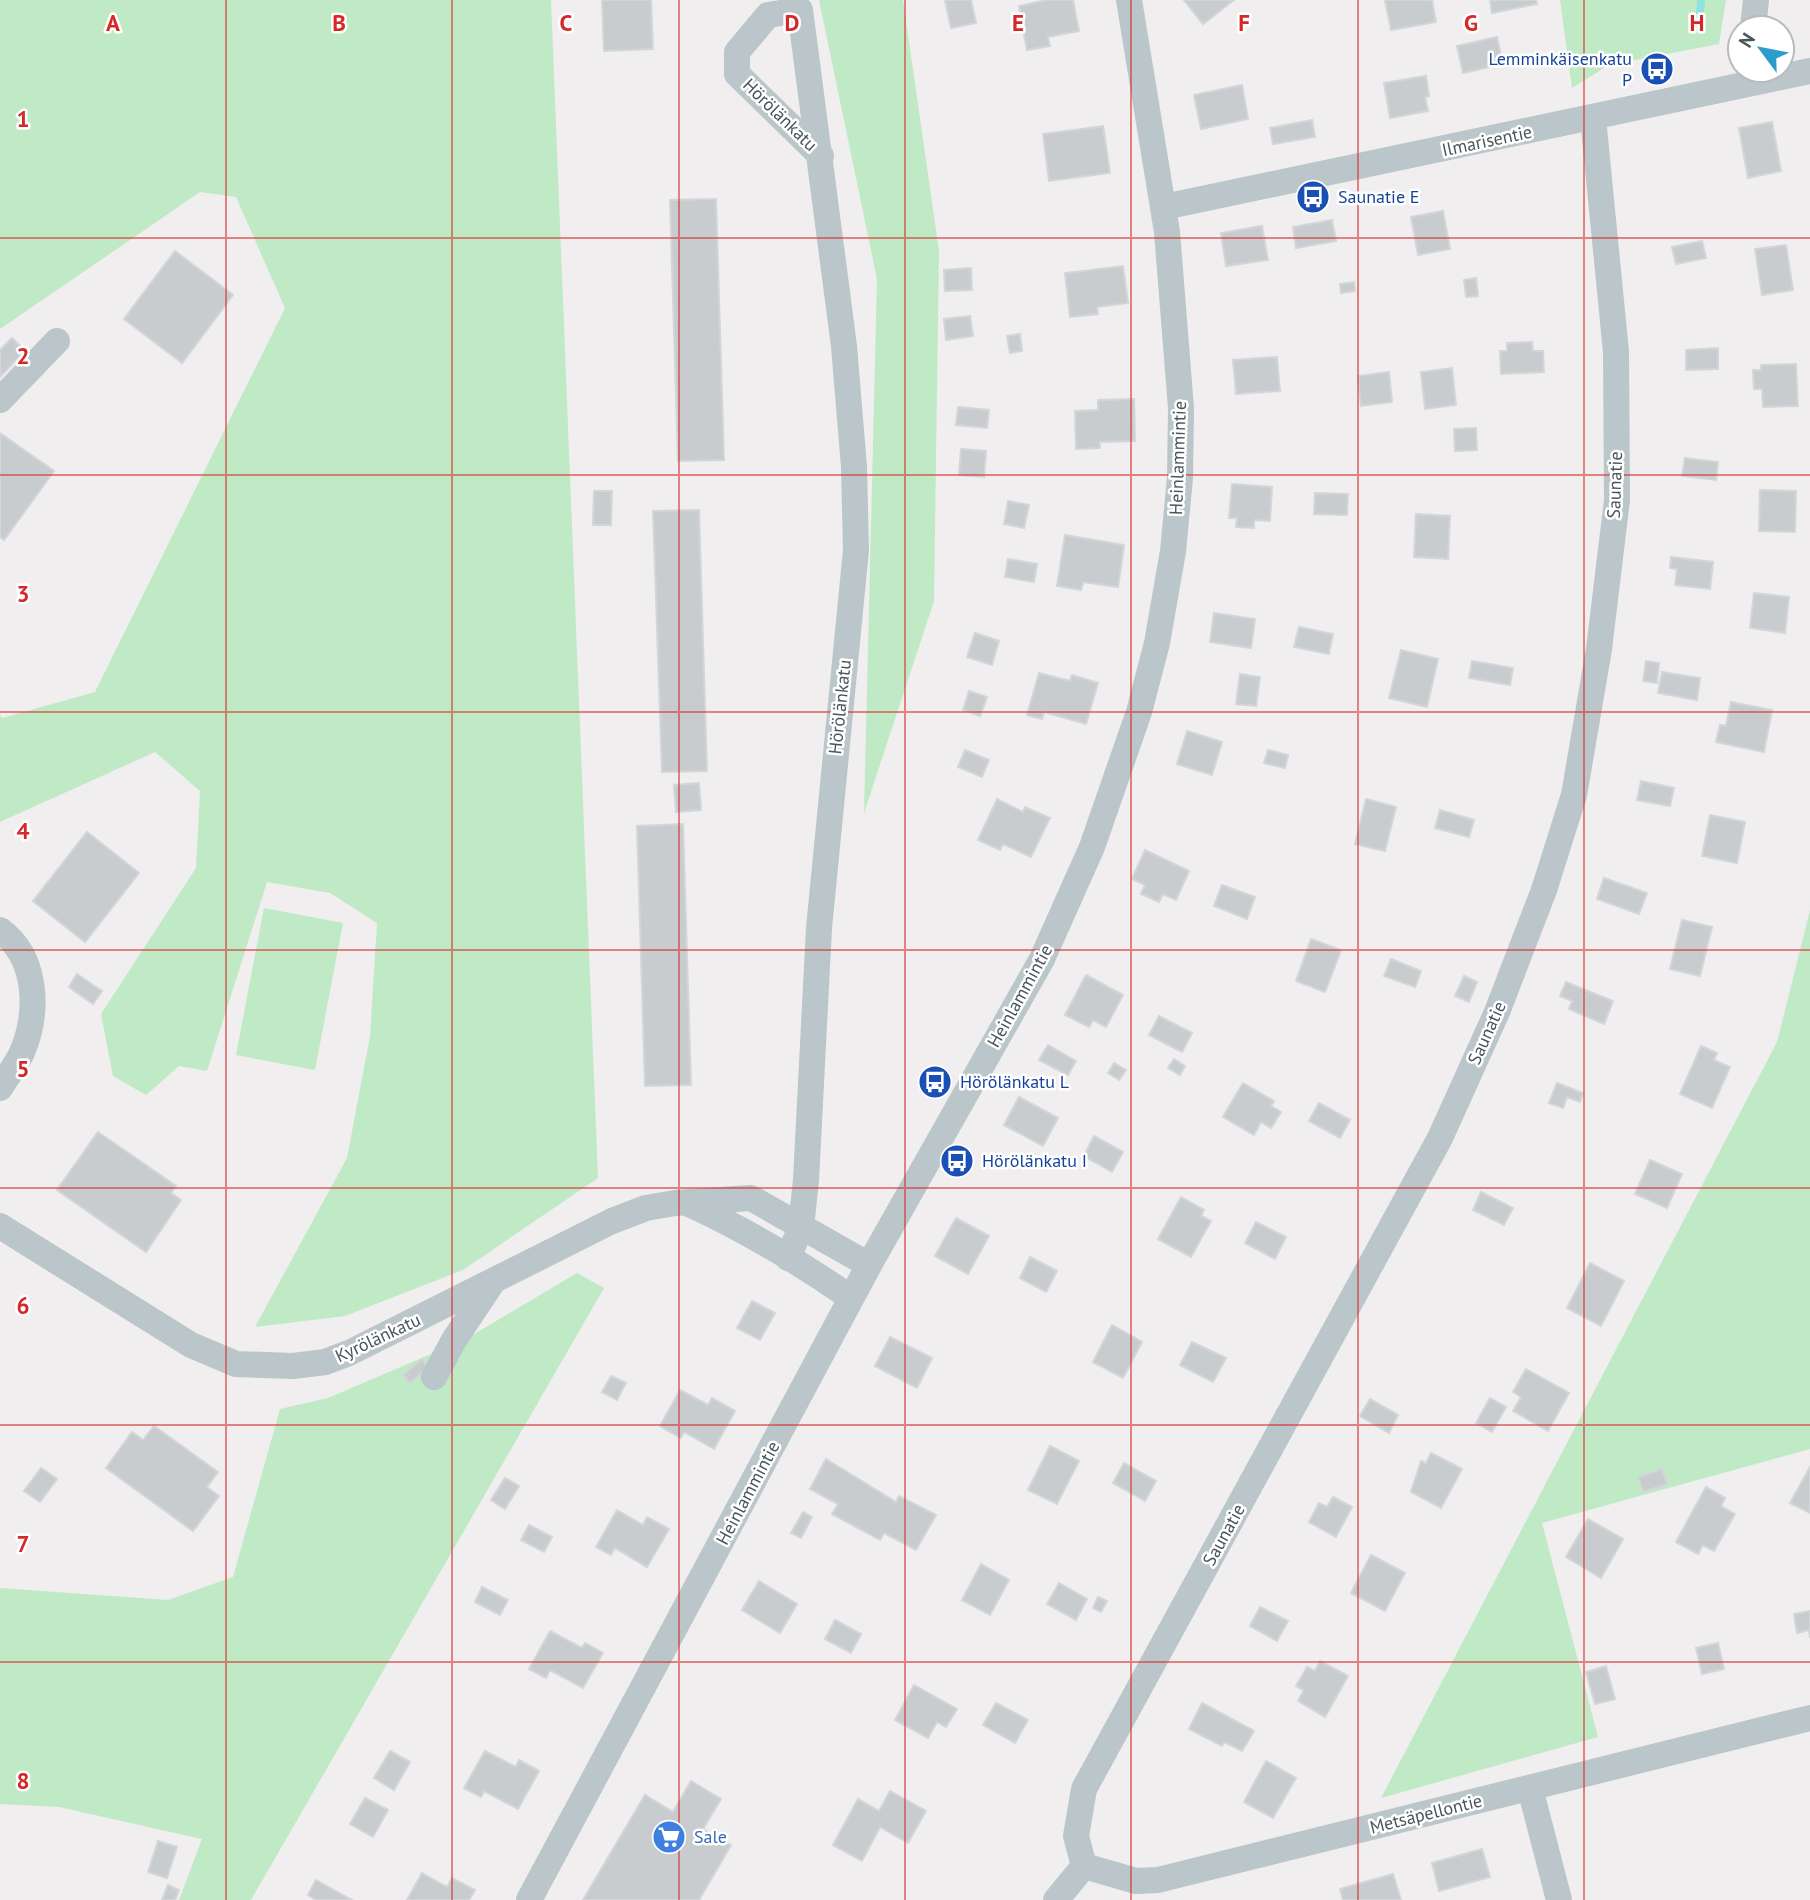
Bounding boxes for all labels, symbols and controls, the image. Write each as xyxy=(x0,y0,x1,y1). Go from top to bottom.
text: A xyxy=(106,8,120,37)
text: B xyxy=(332,8,346,37)
text: C xyxy=(560,8,573,37)
text: D xyxy=(785,8,799,37)
text: E xyxy=(1012,8,1024,37)
text: F xyxy=(1238,8,1250,37)
text: G xyxy=(1464,8,1478,37)
text: H xyxy=(1690,8,1704,37)
north arrow xyxy=(1726,14,1796,84)
text: N xyxy=(1733,28,1760,52)
place label: Lemminkäisenkatu P xyxy=(1488,47,1632,91)
bus stop icon: Lemminkäisenkatu P xyxy=(1638,50,1676,88)
street label: Hörölänkatu xyxy=(738,73,822,156)
text: 1 xyxy=(16,104,30,133)
street label: Ilmarisentie xyxy=(1440,120,1534,161)
bus stop icon: Saunatie E xyxy=(1294,178,1332,216)
place label: Saunatie E xyxy=(1338,185,1420,208)
text: 2 xyxy=(16,341,30,370)
street label: Heinlammintie xyxy=(1164,401,1191,515)
street label: Saunatie xyxy=(1602,451,1627,519)
text: 3 xyxy=(16,579,30,608)
street label: Hörölänkatu xyxy=(823,659,856,755)
text: 4 xyxy=(16,816,30,845)
street label: Heinlammintie xyxy=(982,940,1057,1051)
street label: Saunatie xyxy=(1462,997,1511,1068)
text: 5 xyxy=(16,1054,30,1083)
bus stop icon: Hörölänkatu L xyxy=(916,1063,954,1101)
place label: Hörölänkatu L xyxy=(960,1070,1069,1093)
bus stop icon: Hörölänkatu I xyxy=(938,1142,976,1180)
place label: Hörölänkatu I xyxy=(982,1149,1087,1172)
text: 6 xyxy=(16,1291,30,1320)
street label: Kyrölänkatu xyxy=(331,1308,424,1367)
street label: Heinlammintie xyxy=(711,1437,784,1549)
street label: Saunatie xyxy=(1197,1500,1250,1570)
text: 7 xyxy=(16,1529,30,1558)
text: 8 xyxy=(16,1766,30,1795)
street label: Metsäpellontie xyxy=(1367,1788,1484,1839)
supermarket icon: Sale xyxy=(650,1818,688,1856)
place label: Sale xyxy=(694,1825,727,1848)

